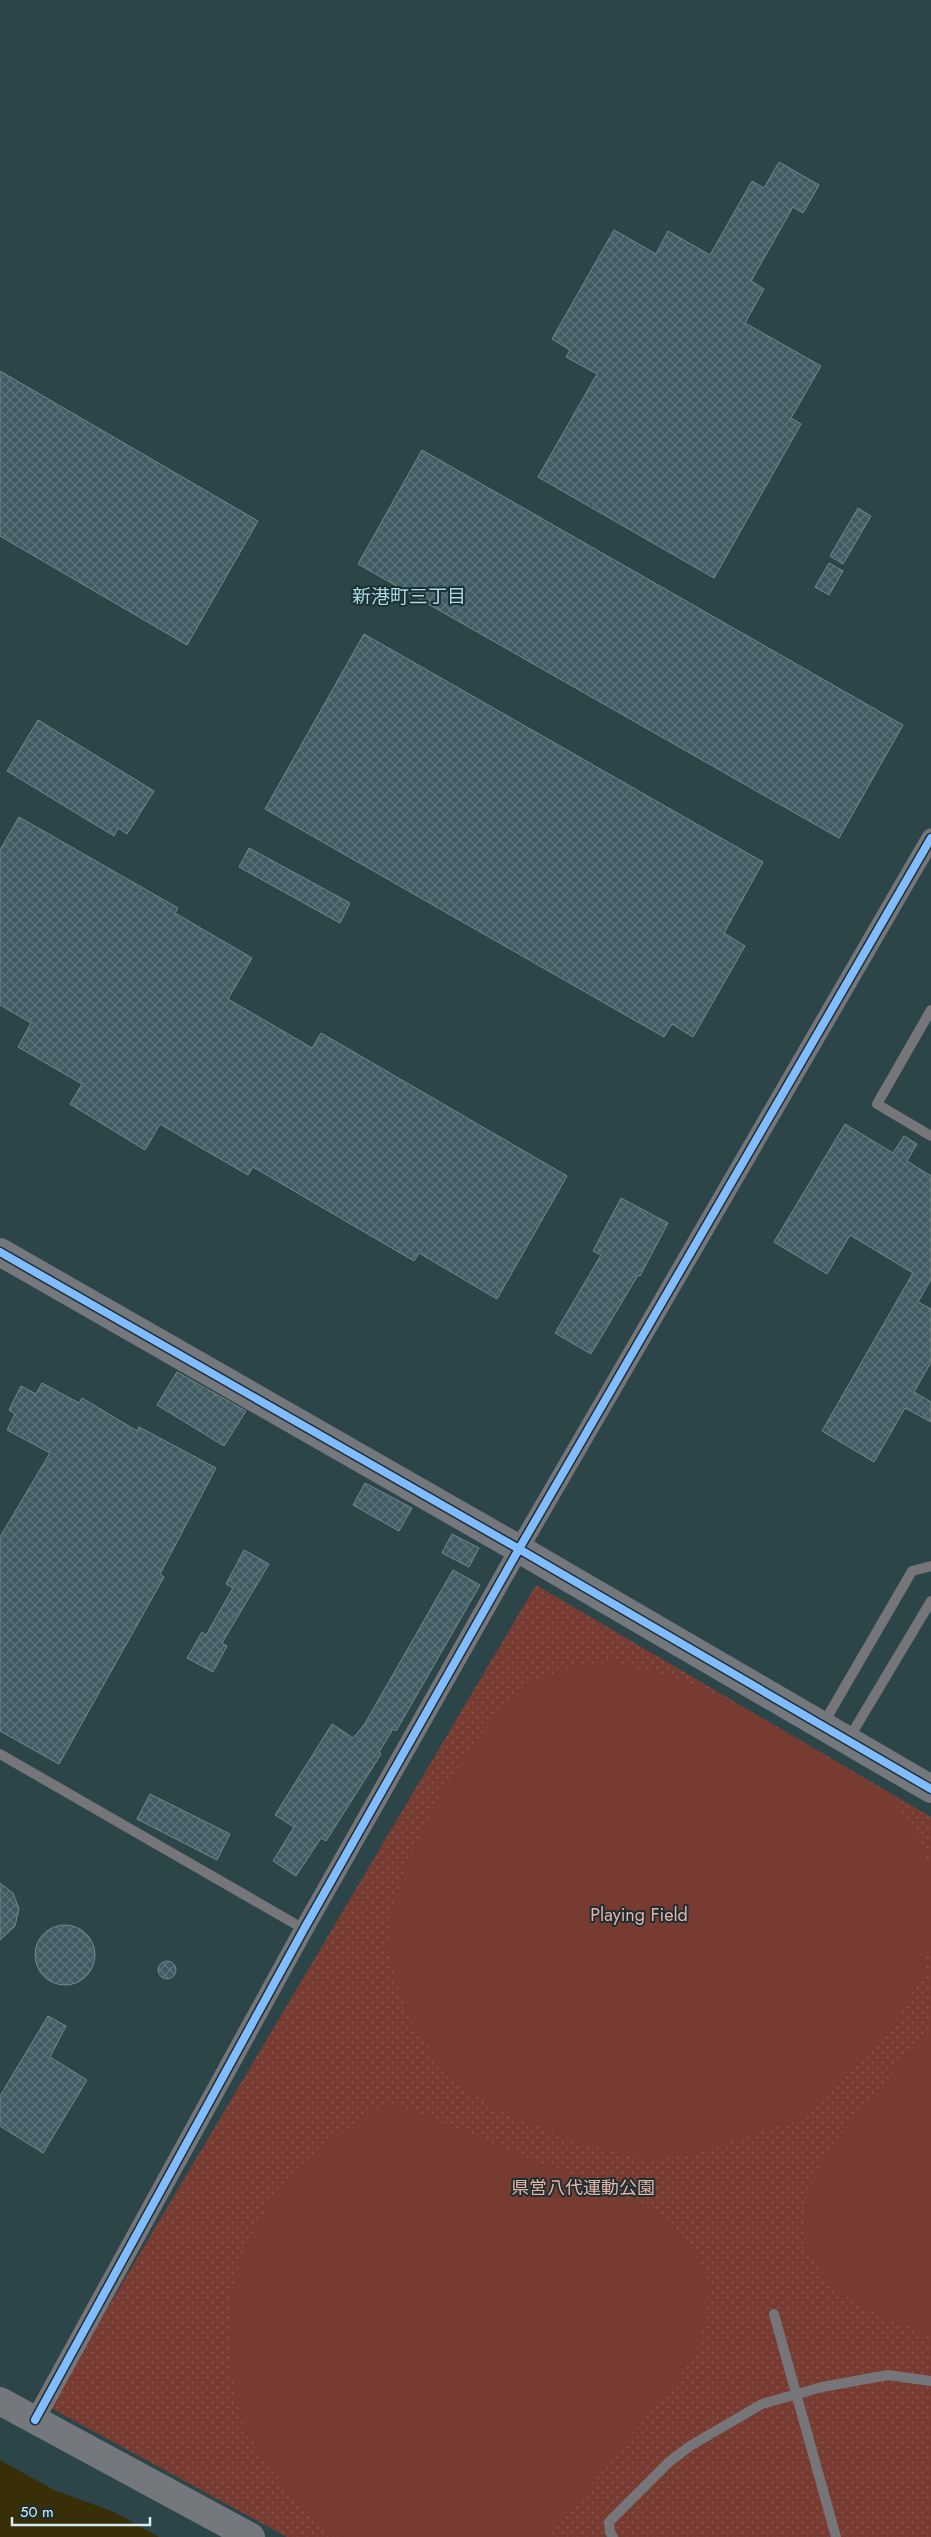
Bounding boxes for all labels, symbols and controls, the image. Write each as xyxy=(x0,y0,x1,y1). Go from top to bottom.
district label: 新港町三丁目 xyxy=(352,583,466,610)
park label: Playing Field xyxy=(590,1902,688,1928)
park label: 県営八代運動公園 xyxy=(511,2175,655,2201)
scale bar xyxy=(12,2494,150,2526)
text: 50 m xyxy=(20,2501,54,2523)

